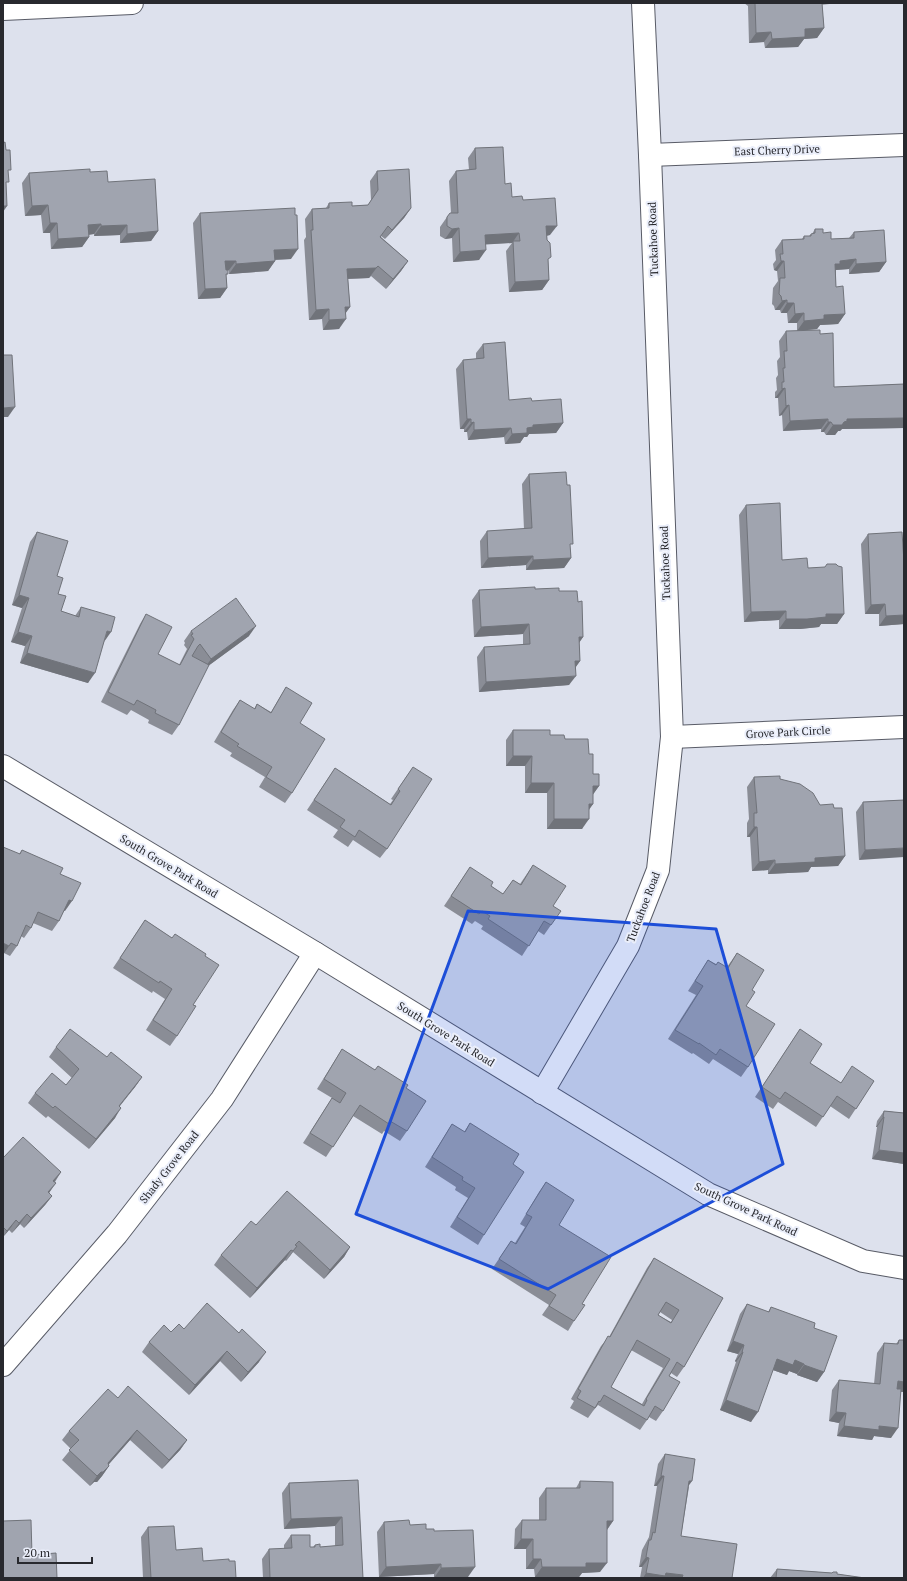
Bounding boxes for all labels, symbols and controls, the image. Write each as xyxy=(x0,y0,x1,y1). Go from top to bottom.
street label: East Cherry Drive xyxy=(734,141,821,158)
street label: Tuckahoe Road xyxy=(645,202,661,276)
street label: Tuckahoe Road xyxy=(657,526,673,600)
street label: Grove Park Circle xyxy=(745,723,831,741)
street label: South Grove Park Road xyxy=(117,831,221,901)
street label: Tuckahoe Road xyxy=(623,870,663,944)
street label: South Grove Park Road xyxy=(395,998,497,1070)
street label: Shady Grove Road xyxy=(136,1128,202,1206)
street label: South Grove Park Road xyxy=(692,1179,800,1239)
scale bar xyxy=(18,1539,92,1565)
text: 20 m xyxy=(24,1545,51,1560)

